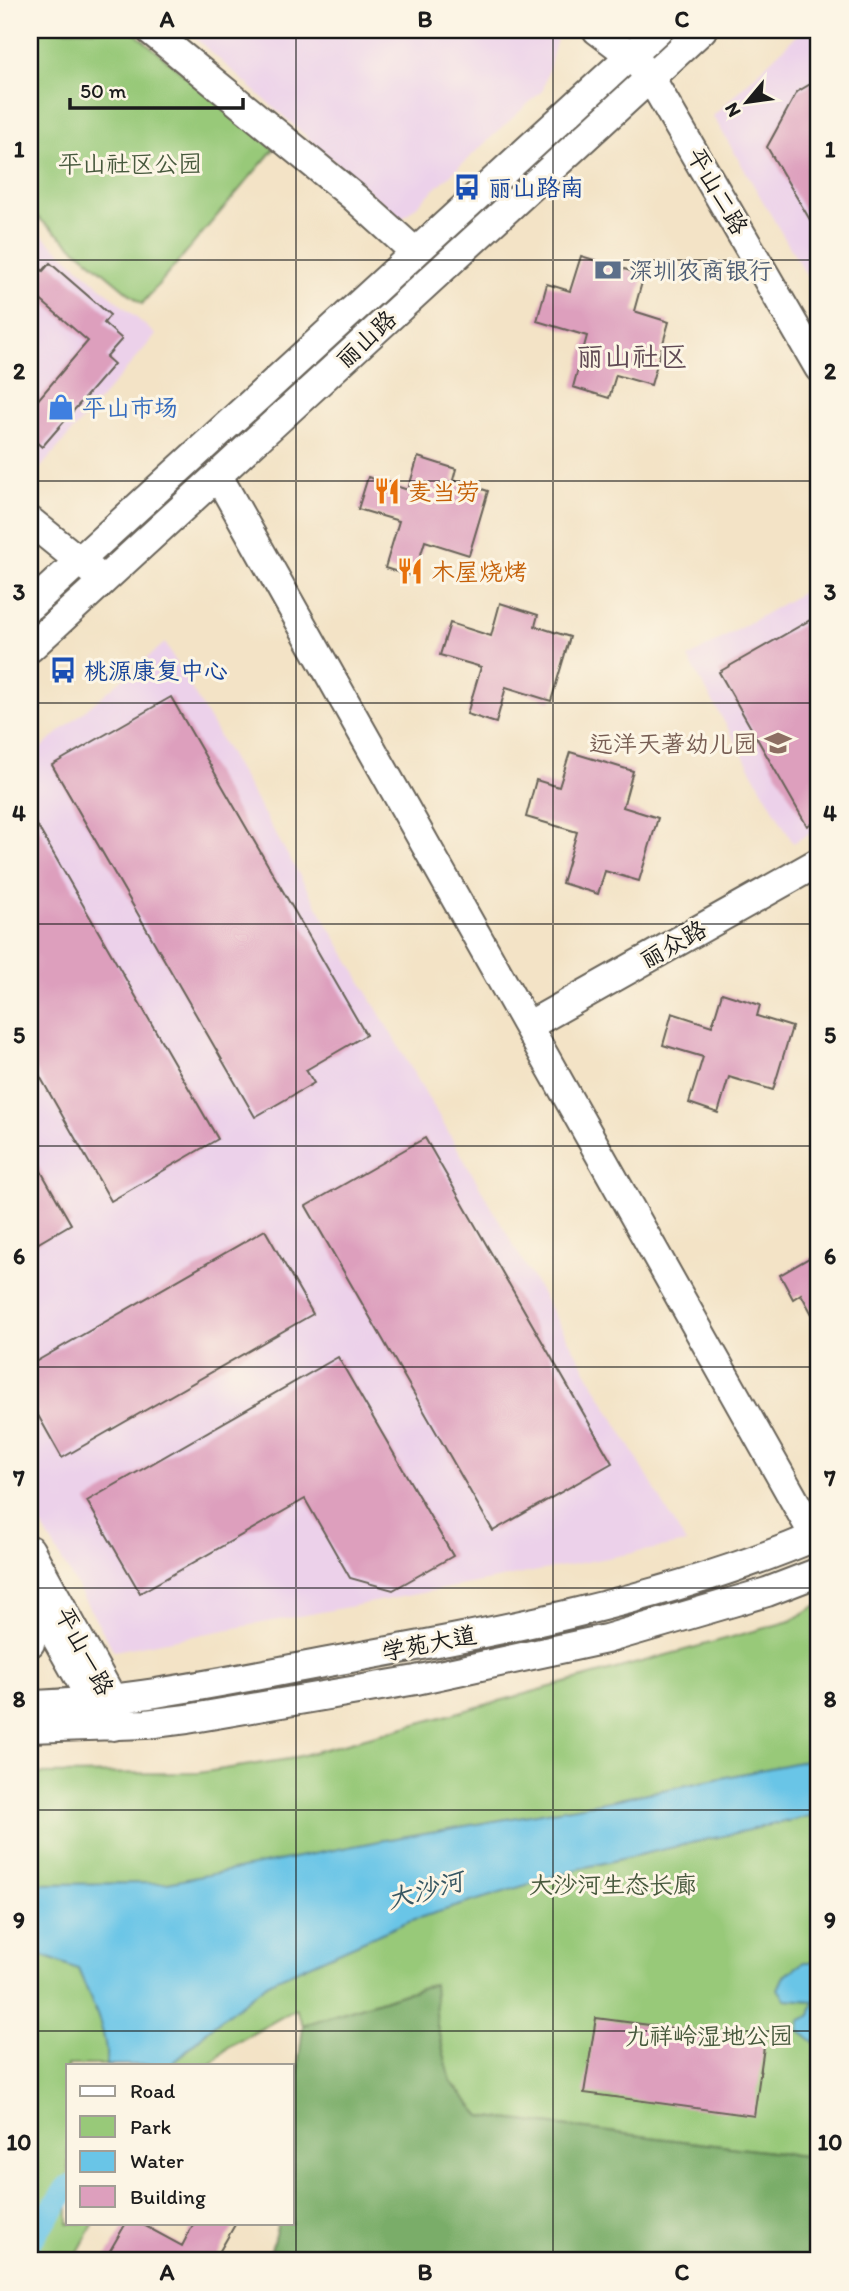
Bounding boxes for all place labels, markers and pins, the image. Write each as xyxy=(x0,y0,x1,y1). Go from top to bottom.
bus stop icon: 丽山路南 xyxy=(452,172,482,202)
place label: 丽山路南 xyxy=(488,173,584,202)
bank icon: 深圳农商银行 xyxy=(593,255,623,285)
place label: 深圳农商银行 xyxy=(629,256,773,285)
shop icon: 平山市场 xyxy=(46,392,76,422)
place label: 平山市场 xyxy=(82,393,178,422)
restaurant icon: 麦当劳 xyxy=(372,476,402,506)
place label: 麦当劳 xyxy=(408,477,480,506)
restaurant icon: 木屋烧烤 xyxy=(395,556,425,586)
place label: 木屋烧烤 xyxy=(431,557,527,586)
bus stop icon: 桃源康复中心 xyxy=(48,655,78,685)
place label: 桃源康复中心 xyxy=(84,656,228,685)
school or university icon: 远洋天著幼儿园 xyxy=(763,728,793,758)
place label: 远洋天著幼儿园 xyxy=(589,729,757,758)

